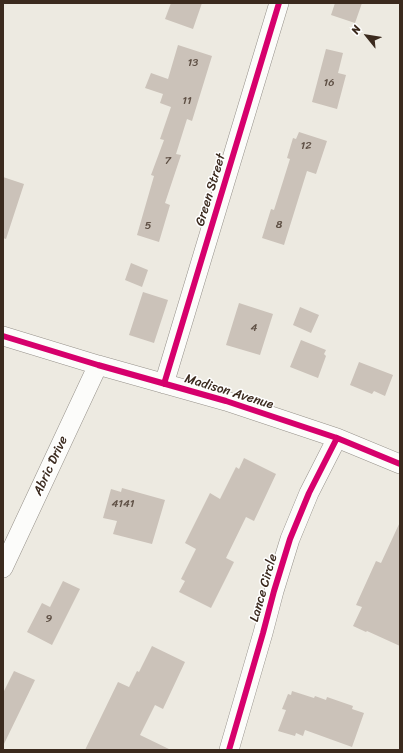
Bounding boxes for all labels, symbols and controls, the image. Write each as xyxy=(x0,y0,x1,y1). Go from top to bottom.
north arrow xyxy=(347,16,387,56)
text: N xyxy=(346,22,366,38)
house number: 13 xyxy=(188,56,198,70)
house number: 16 xyxy=(324,76,334,90)
house number: 11 xyxy=(182,94,192,108)
house number: 12 xyxy=(300,139,312,153)
street label: Green Street xyxy=(193,152,229,228)
house number: 7 xyxy=(165,154,171,168)
house number: 8 xyxy=(276,218,282,232)
house number: 5 xyxy=(145,219,151,233)
house number: 4 xyxy=(251,321,257,335)
street label: Madison Avenue xyxy=(183,371,275,413)
street label: Abric Drive xyxy=(30,434,72,498)
house number: 4141 xyxy=(111,497,135,511)
street label: Lance Circle xyxy=(247,552,281,624)
house number: 9 xyxy=(46,612,52,626)

